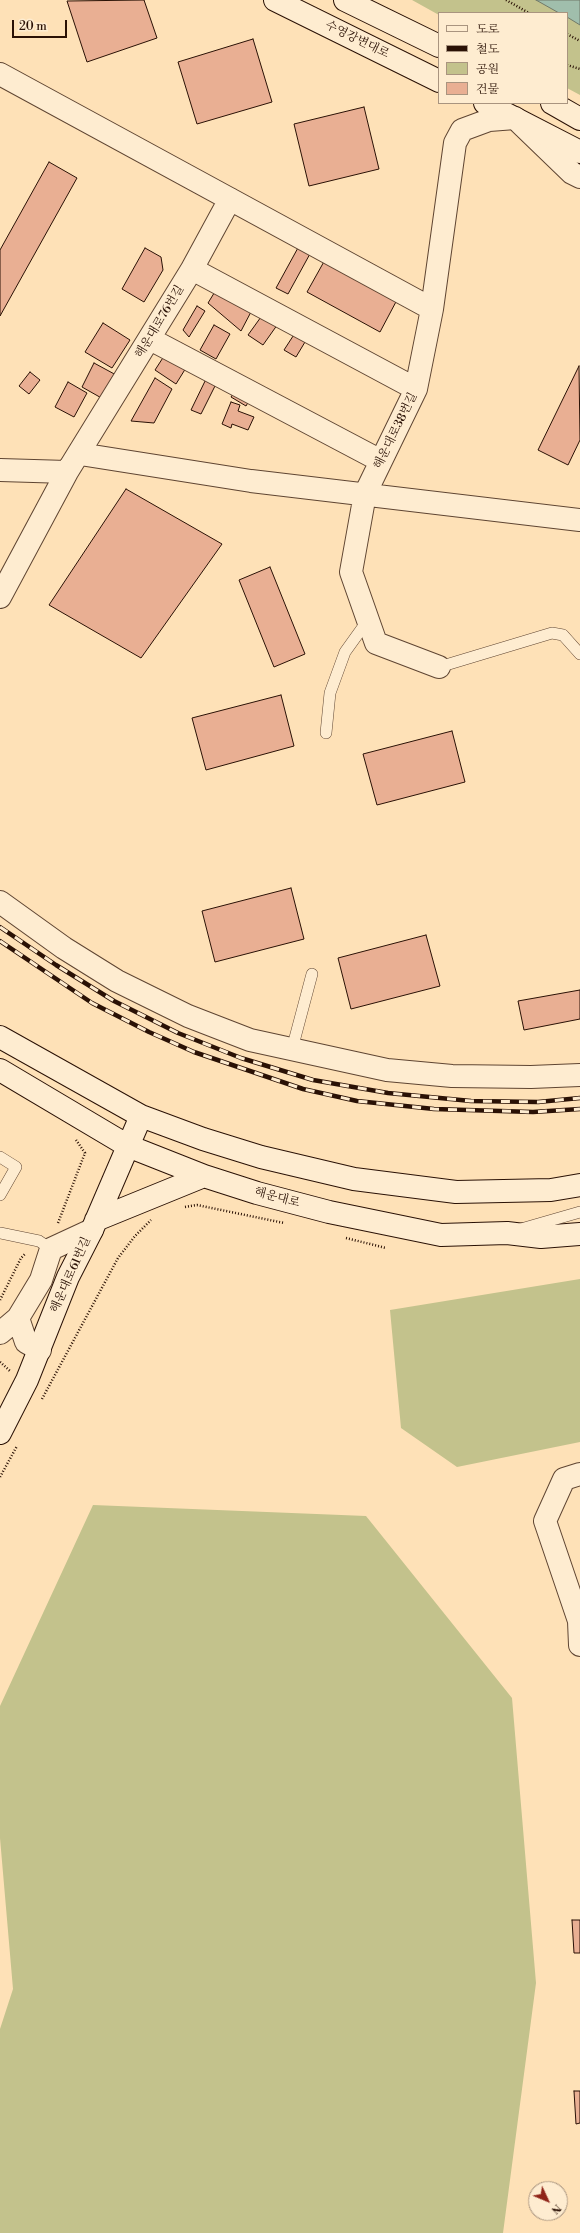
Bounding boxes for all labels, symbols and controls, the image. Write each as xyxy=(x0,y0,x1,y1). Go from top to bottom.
scale bar xyxy=(14,12,69,38)
legend xyxy=(438,12,568,104)
street label: 수영강변대로 xyxy=(323,18,391,62)
text: 20 m xyxy=(19,19,47,34)
text: 도로 xyxy=(476,22,499,37)
text: 철도 xyxy=(476,42,499,57)
text: 공원 xyxy=(476,62,499,77)
text: 건물 xyxy=(476,82,499,97)
street label: 해운대로76번길 xyxy=(133,283,187,361)
street label: 해운대로38번길 xyxy=(371,390,421,472)
street label: 해운대로 xyxy=(253,1185,301,1211)
street label: 해운대로61번길 xyxy=(48,1235,94,1315)
north arrow xyxy=(528,2181,568,2221)
text: N xyxy=(548,2201,564,2217)

